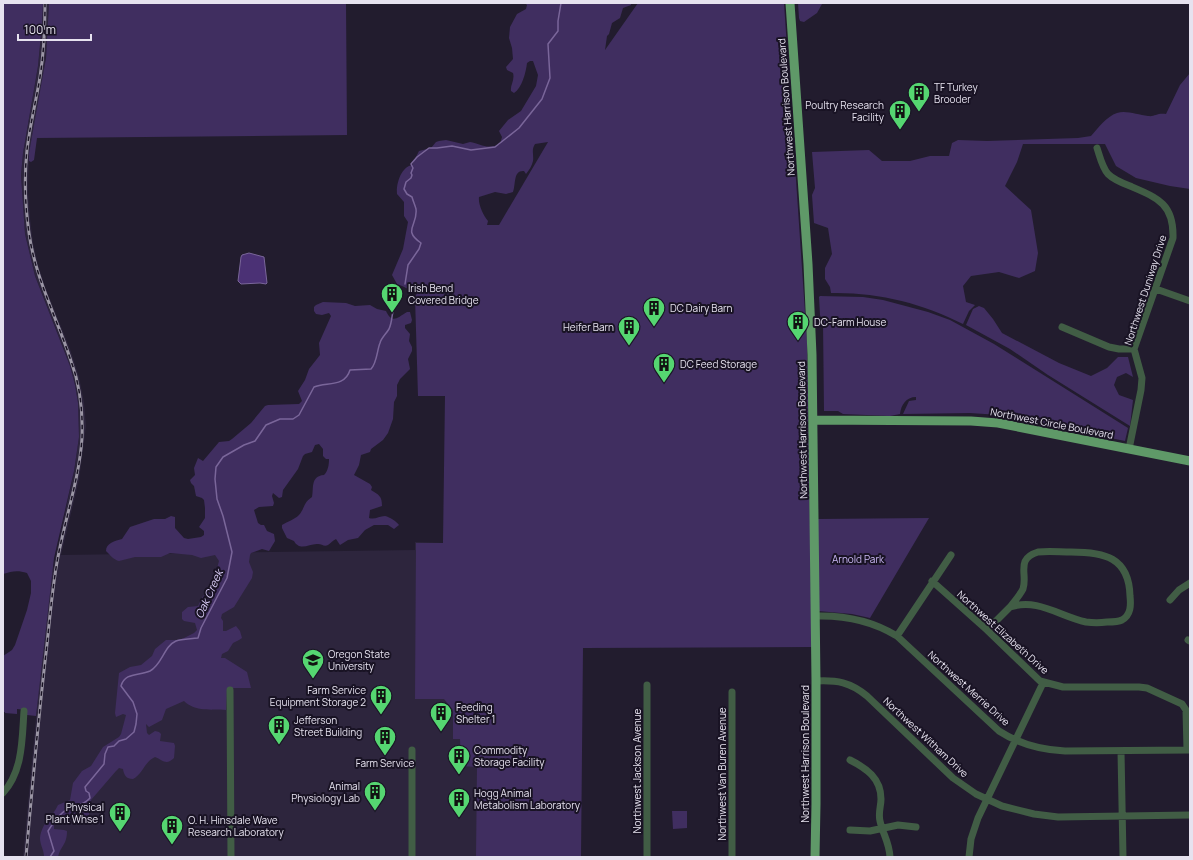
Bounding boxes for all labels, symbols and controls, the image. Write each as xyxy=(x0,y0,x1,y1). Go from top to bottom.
scale bar xyxy=(18,16,91,42)
text: 100 m xyxy=(24,21,56,38)
street label: Northwest Harrison Boulevard xyxy=(774,38,798,176)
building icon: TF Turkey Brooder xyxy=(906,80,932,113)
place label: TF Turkey Brooder xyxy=(934,80,979,106)
place label: Poultry Research Facility xyxy=(805,98,885,124)
building icon: Poultry Research Facility xyxy=(887,98,913,131)
street label: Northwest Duniway Drive xyxy=(1121,233,1169,347)
building icon: Irish Bend Covered Bridge xyxy=(379,281,405,314)
place label: Irish Bend Covered Bridge xyxy=(408,281,479,307)
building icon: DC Dairy Barn xyxy=(641,295,667,328)
place label: DC Dairy Barn xyxy=(670,301,733,315)
building icon: DC-Farm House xyxy=(785,309,811,342)
building icon: Heifer Barn xyxy=(616,314,642,347)
place label: DC-Farm House xyxy=(814,315,886,329)
place label: Heifer Barn xyxy=(563,320,614,334)
building icon: DC Feed Storage xyxy=(651,351,677,384)
place label: DC Feed Storage xyxy=(680,357,757,371)
street label: Northwest Harrison Boulevard xyxy=(794,361,810,499)
street label: Northwest Circle Boulevard xyxy=(989,404,1115,442)
park label: Arnold Park xyxy=(832,552,885,566)
water label: Oak Creek xyxy=(191,566,227,620)
street label: Northwest Elizabeth Drive xyxy=(954,587,1052,677)
school or university icon: Oregon State University xyxy=(300,647,326,680)
place label: Oregon State University xyxy=(328,647,390,673)
street label: Northwest Merrie Drive xyxy=(925,647,1013,729)
place label: Farm Service Equipment Storage 2 xyxy=(270,683,366,709)
building icon: Farm Service Equipment Storage 2 xyxy=(368,683,394,716)
street label: Northwest Harrison Boulevard xyxy=(798,685,812,823)
street label: Northwest Witham Drive xyxy=(880,694,972,780)
building icon: Feeding Shelter 1 xyxy=(428,700,454,733)
place label: Feeding Shelter 1 xyxy=(456,700,495,726)
street label: Northwest Van Buren Avenue xyxy=(715,707,729,841)
street label: Northwest Jackson Avenue xyxy=(630,708,644,833)
building icon: Jefferson Street Building xyxy=(266,713,292,746)
place label: Jefferson Street Building xyxy=(294,713,362,739)
building icon: Farm Service xyxy=(372,724,398,757)
building icon: Commodity Storage Facility xyxy=(446,743,472,776)
place label: Commodity Storage Facility xyxy=(474,743,545,769)
place label: Farm Service xyxy=(356,756,415,770)
place label: Animal Physiology Lab xyxy=(291,779,360,805)
building icon: Animal Physiology Lab xyxy=(362,779,388,812)
building icon: Hogg Animal Metabolism Laboratory xyxy=(446,786,472,819)
place label: Hogg Animal Metabolism Laboratory xyxy=(474,786,581,812)
place label: Physical Plant Whse 1 xyxy=(46,800,104,826)
building icon: Physical Plant Whse 1 xyxy=(107,800,133,833)
building icon: O. H. Hinsdale Wave Research Laboratory xyxy=(159,813,185,846)
place label: O. H. Hinsdale Wave Research Laboratory xyxy=(188,813,284,839)

